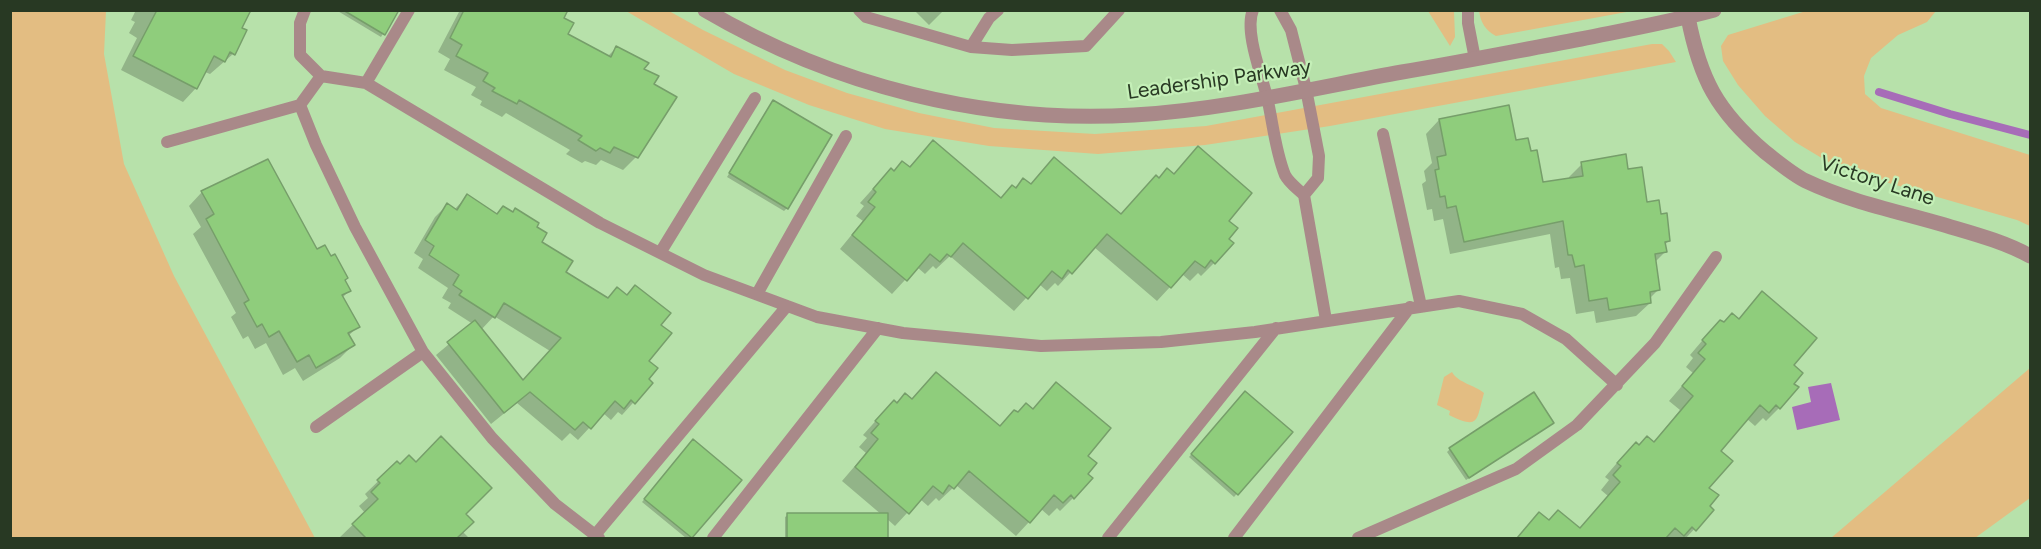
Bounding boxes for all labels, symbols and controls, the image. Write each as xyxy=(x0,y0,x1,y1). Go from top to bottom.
street label: Leadership Parkway xyxy=(1125,55,1313,105)
street label: Victory Lane xyxy=(1817,151,1937,211)

